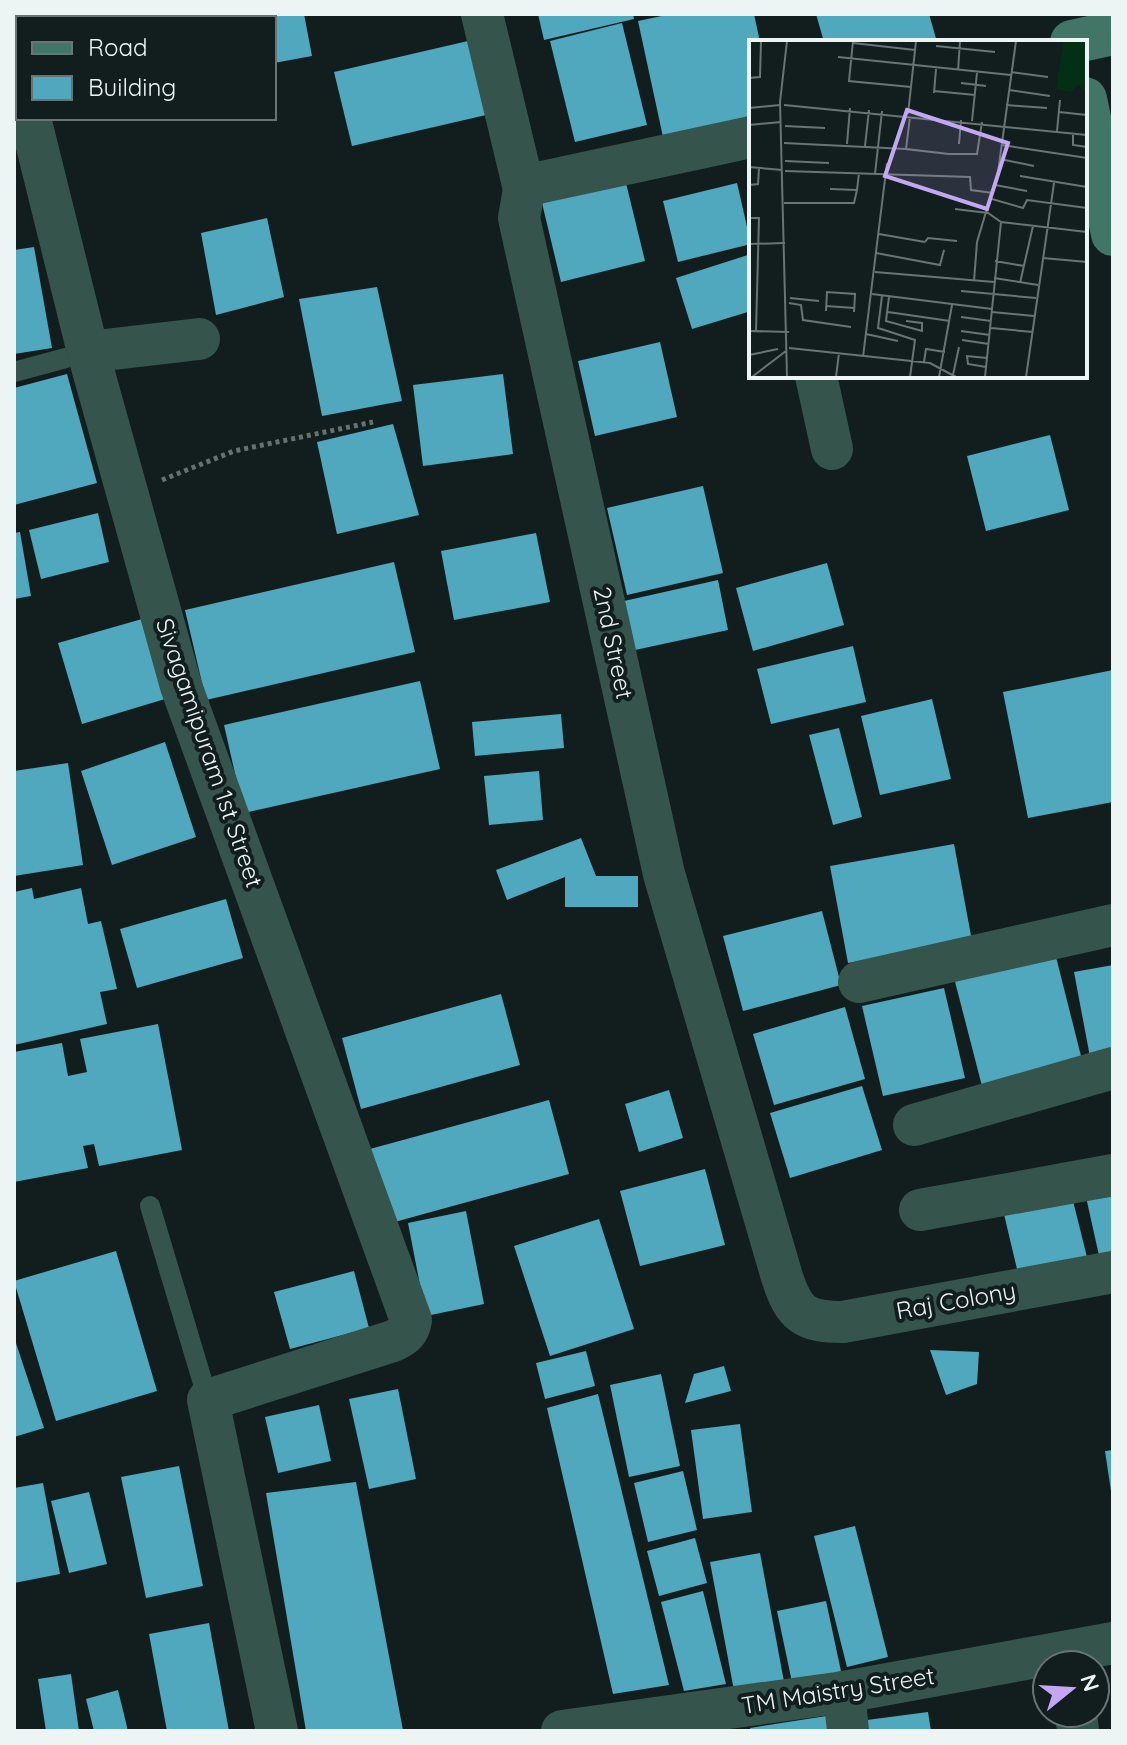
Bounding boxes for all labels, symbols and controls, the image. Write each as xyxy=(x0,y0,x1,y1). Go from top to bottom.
legend xyxy=(16,16,276,120)
text: Road xyxy=(88,32,148,62)
inset map xyxy=(749,40,1087,378)
text: Building xyxy=(88,72,176,102)
street label: 2nd Street xyxy=(587,584,640,702)
street label: Sivagamipuram 1st Street xyxy=(150,614,270,891)
street label: Raj Colony xyxy=(894,1275,1018,1325)
north arrow xyxy=(1031,1649,1111,1729)
street label: TM Maistry Street xyxy=(739,1660,936,1720)
text: N xyxy=(1074,1671,1106,1695)

